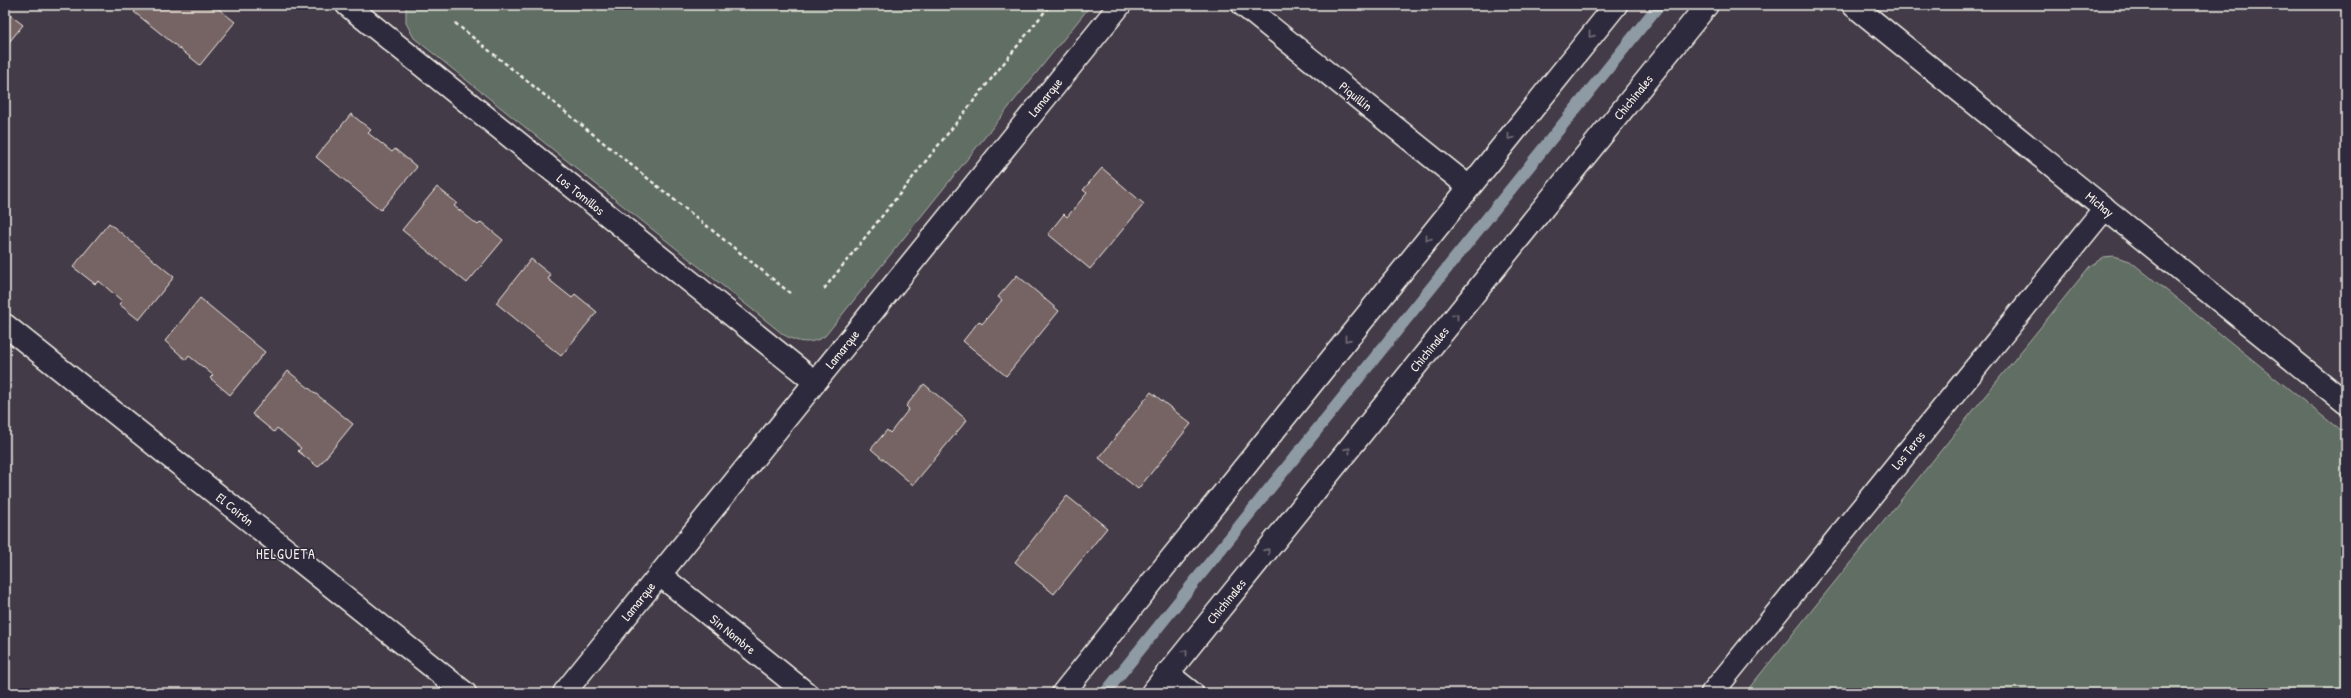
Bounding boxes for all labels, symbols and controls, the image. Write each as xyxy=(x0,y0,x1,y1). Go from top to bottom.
one-way arrow xyxy=(1589,31,1596,38)
street label: Chichinales xyxy=(1609,71,1657,123)
street label: Lamarque xyxy=(1024,74,1066,120)
street label: Piquillín xyxy=(1336,77,1376,115)
one-way arrow xyxy=(1507,132,1514,139)
street label: Los Tomillos xyxy=(553,169,609,219)
street label: Michay xyxy=(2082,187,2118,221)
one-way arrow xyxy=(1426,233,1433,241)
one-way arrow xyxy=(1452,313,1459,320)
street label: Chichinales xyxy=(1405,323,1453,375)
street label: Lamarque xyxy=(821,326,863,372)
one-way arrow xyxy=(1344,335,1351,342)
street label: Los Teros xyxy=(1887,427,1929,473)
one-way arrow xyxy=(1344,447,1351,454)
street label: El Coirón xyxy=(212,488,258,530)
district label: HELGUETA xyxy=(256,544,316,563)
one-way arrow xyxy=(1262,548,1269,555)
street label: Chichinales xyxy=(1202,575,1250,627)
street label: Lamarque xyxy=(617,578,659,624)
street label: Sin Nombre xyxy=(706,610,760,658)
one-way arrow xyxy=(1180,649,1187,656)

